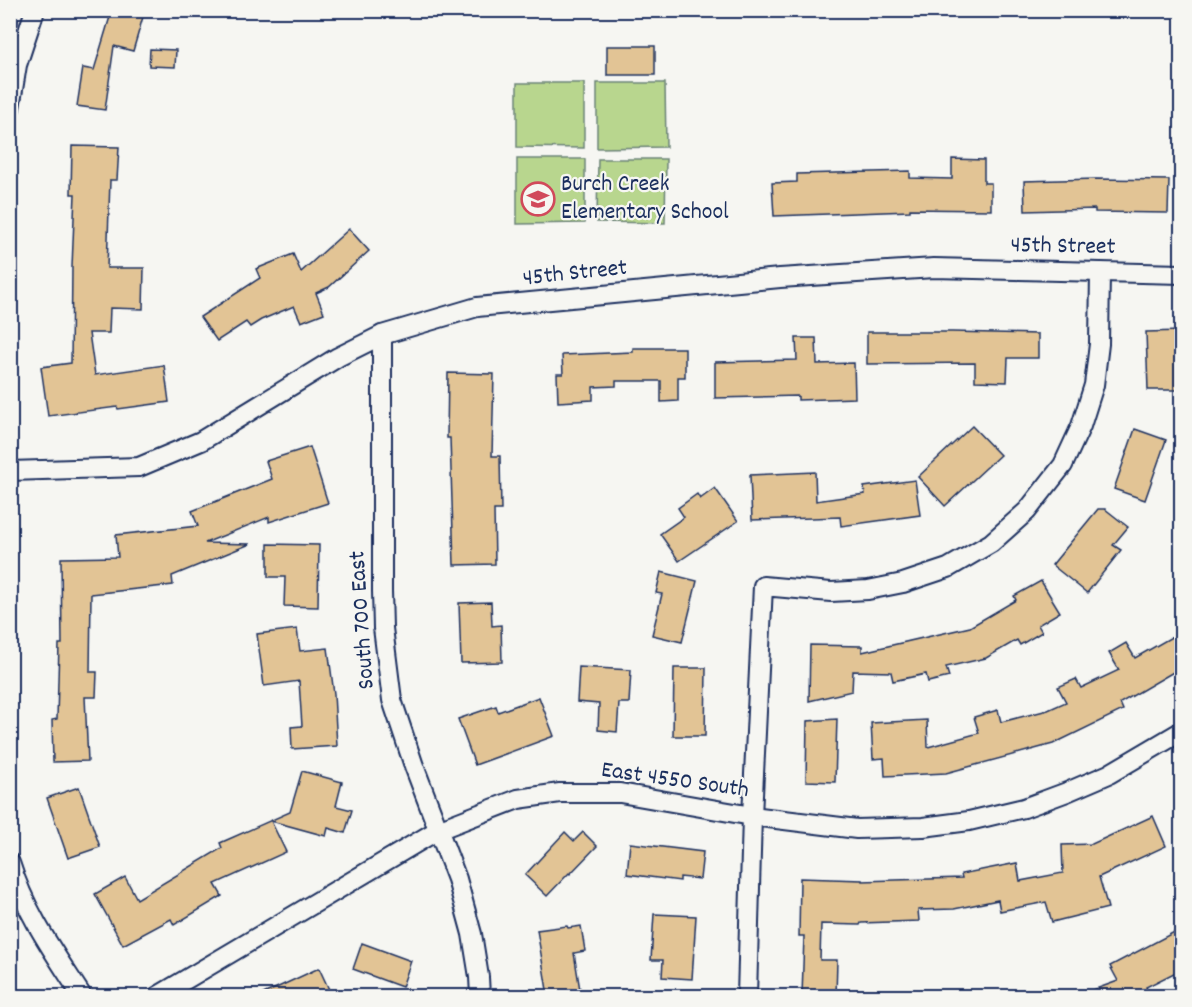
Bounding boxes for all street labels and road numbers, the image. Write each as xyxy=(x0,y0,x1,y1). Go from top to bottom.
street label: 45th Street xyxy=(1010,229,1116,265)
street label: 45th Street xyxy=(521,252,629,296)
street label: South 700 East xyxy=(341,549,385,690)
street label: East 4550 South xyxy=(599,754,751,808)

